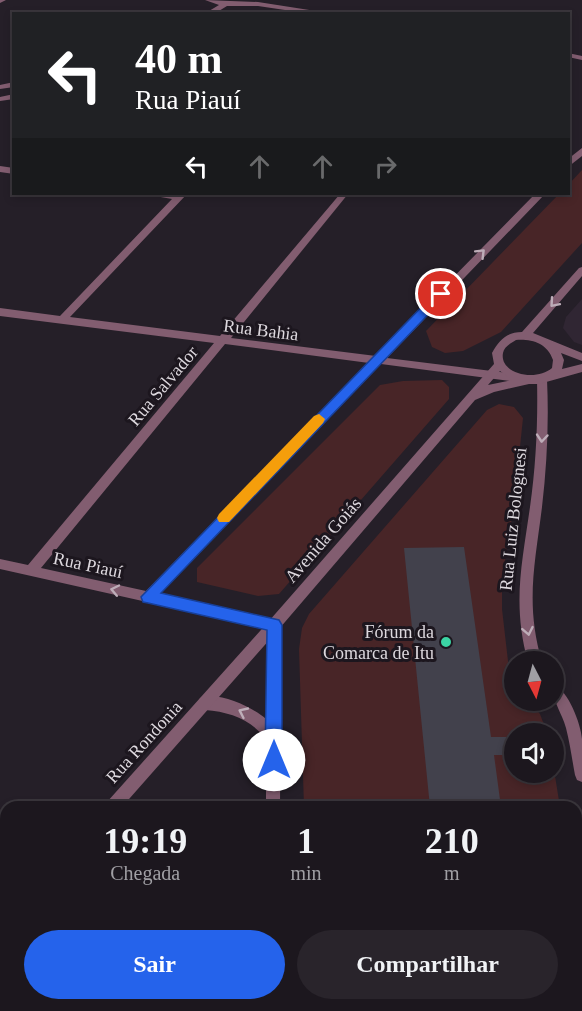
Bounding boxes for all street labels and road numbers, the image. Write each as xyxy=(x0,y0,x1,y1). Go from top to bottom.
street label: Rua Bahia xyxy=(222,315,300,345)
street label: Rua Salvador xyxy=(124,342,202,430)
street label: Rua Luiz Bolognesi xyxy=(496,446,530,592)
street label: Avenida Goiás xyxy=(281,493,365,587)
street label: Rua Piauí xyxy=(51,548,125,582)
street label: Rua Rondonia xyxy=(102,697,186,787)

